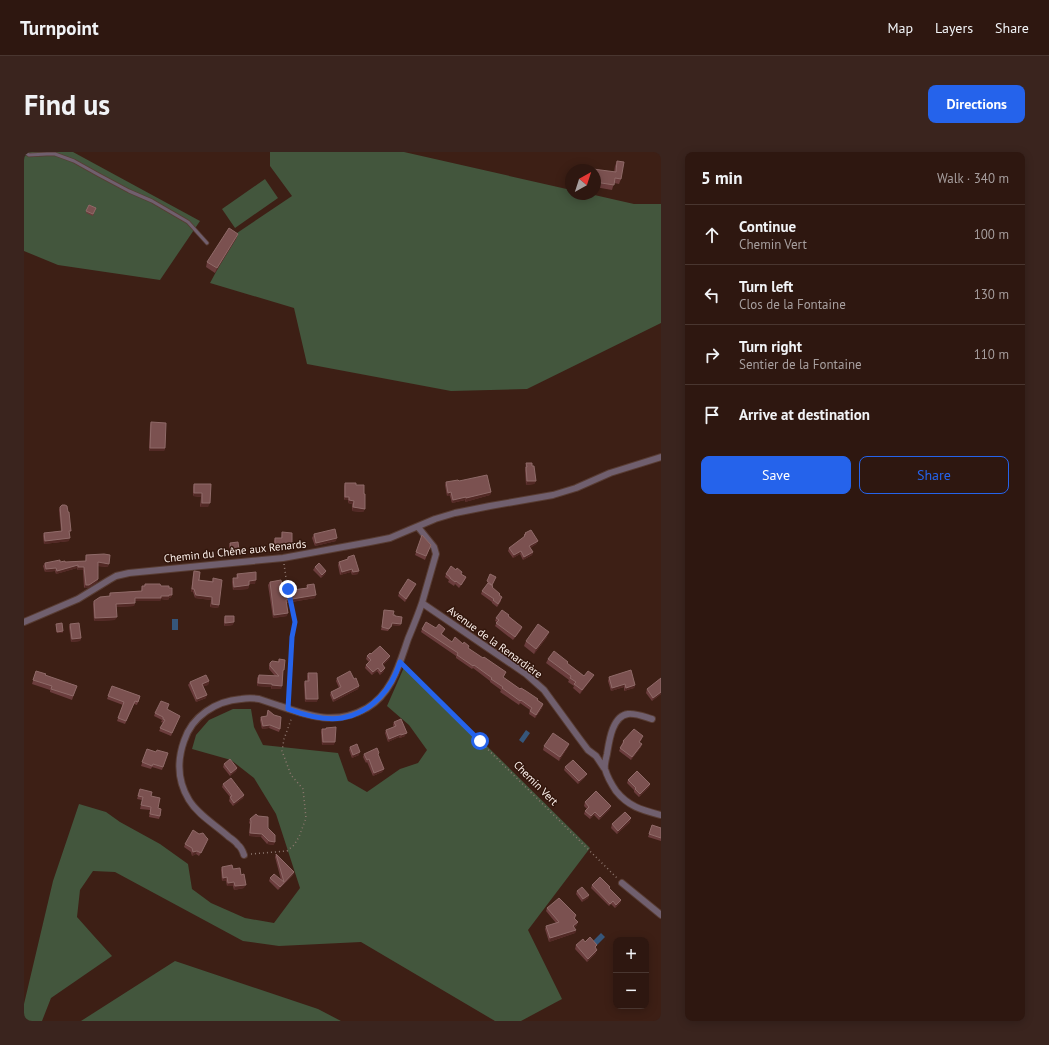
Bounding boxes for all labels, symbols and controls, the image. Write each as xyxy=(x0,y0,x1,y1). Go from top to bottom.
text: Turnpoint xyxy=(20,16,99,40)
text: Map xyxy=(887,19,913,37)
text: Layers xyxy=(935,19,973,37)
text: Share xyxy=(995,19,1029,37)
button: Directions xyxy=(928,85,1025,123)
text: Find us xyxy=(24,86,110,123)
north arrow xyxy=(565,164,601,200)
text: 5 min xyxy=(701,167,742,189)
text: Walk · 340 m xyxy=(937,170,1009,187)
text: Continue xyxy=(739,217,796,236)
icon: ahead xyxy=(701,224,723,246)
text: 100 m xyxy=(974,226,1009,243)
text: Chemin Vert xyxy=(739,236,807,253)
text: Turn left xyxy=(739,277,793,296)
icon: left xyxy=(701,284,723,306)
text: 130 m xyxy=(974,286,1009,303)
text: Clos de la Fontaine xyxy=(739,296,846,313)
text: Turn right xyxy=(739,337,802,356)
icon: right xyxy=(701,344,723,366)
text: 110 m xyxy=(974,346,1009,363)
text: Sentier de la Fontaine xyxy=(739,356,862,373)
icon: arrive xyxy=(701,404,723,426)
text: Arrive at destination xyxy=(739,405,870,424)
button: Save xyxy=(701,456,851,494)
button: Share xyxy=(859,456,1009,494)
street label: Chemin du Chêne aux Renards xyxy=(163,537,307,565)
route end xyxy=(279,580,297,598)
street label: Avenue de la Renardière xyxy=(445,603,546,681)
route start xyxy=(471,732,489,750)
street label: Chemin Vert xyxy=(511,758,561,808)
map controls xyxy=(613,937,649,1009)
button: + xyxy=(613,937,649,973)
button: − xyxy=(613,973,649,1009)

